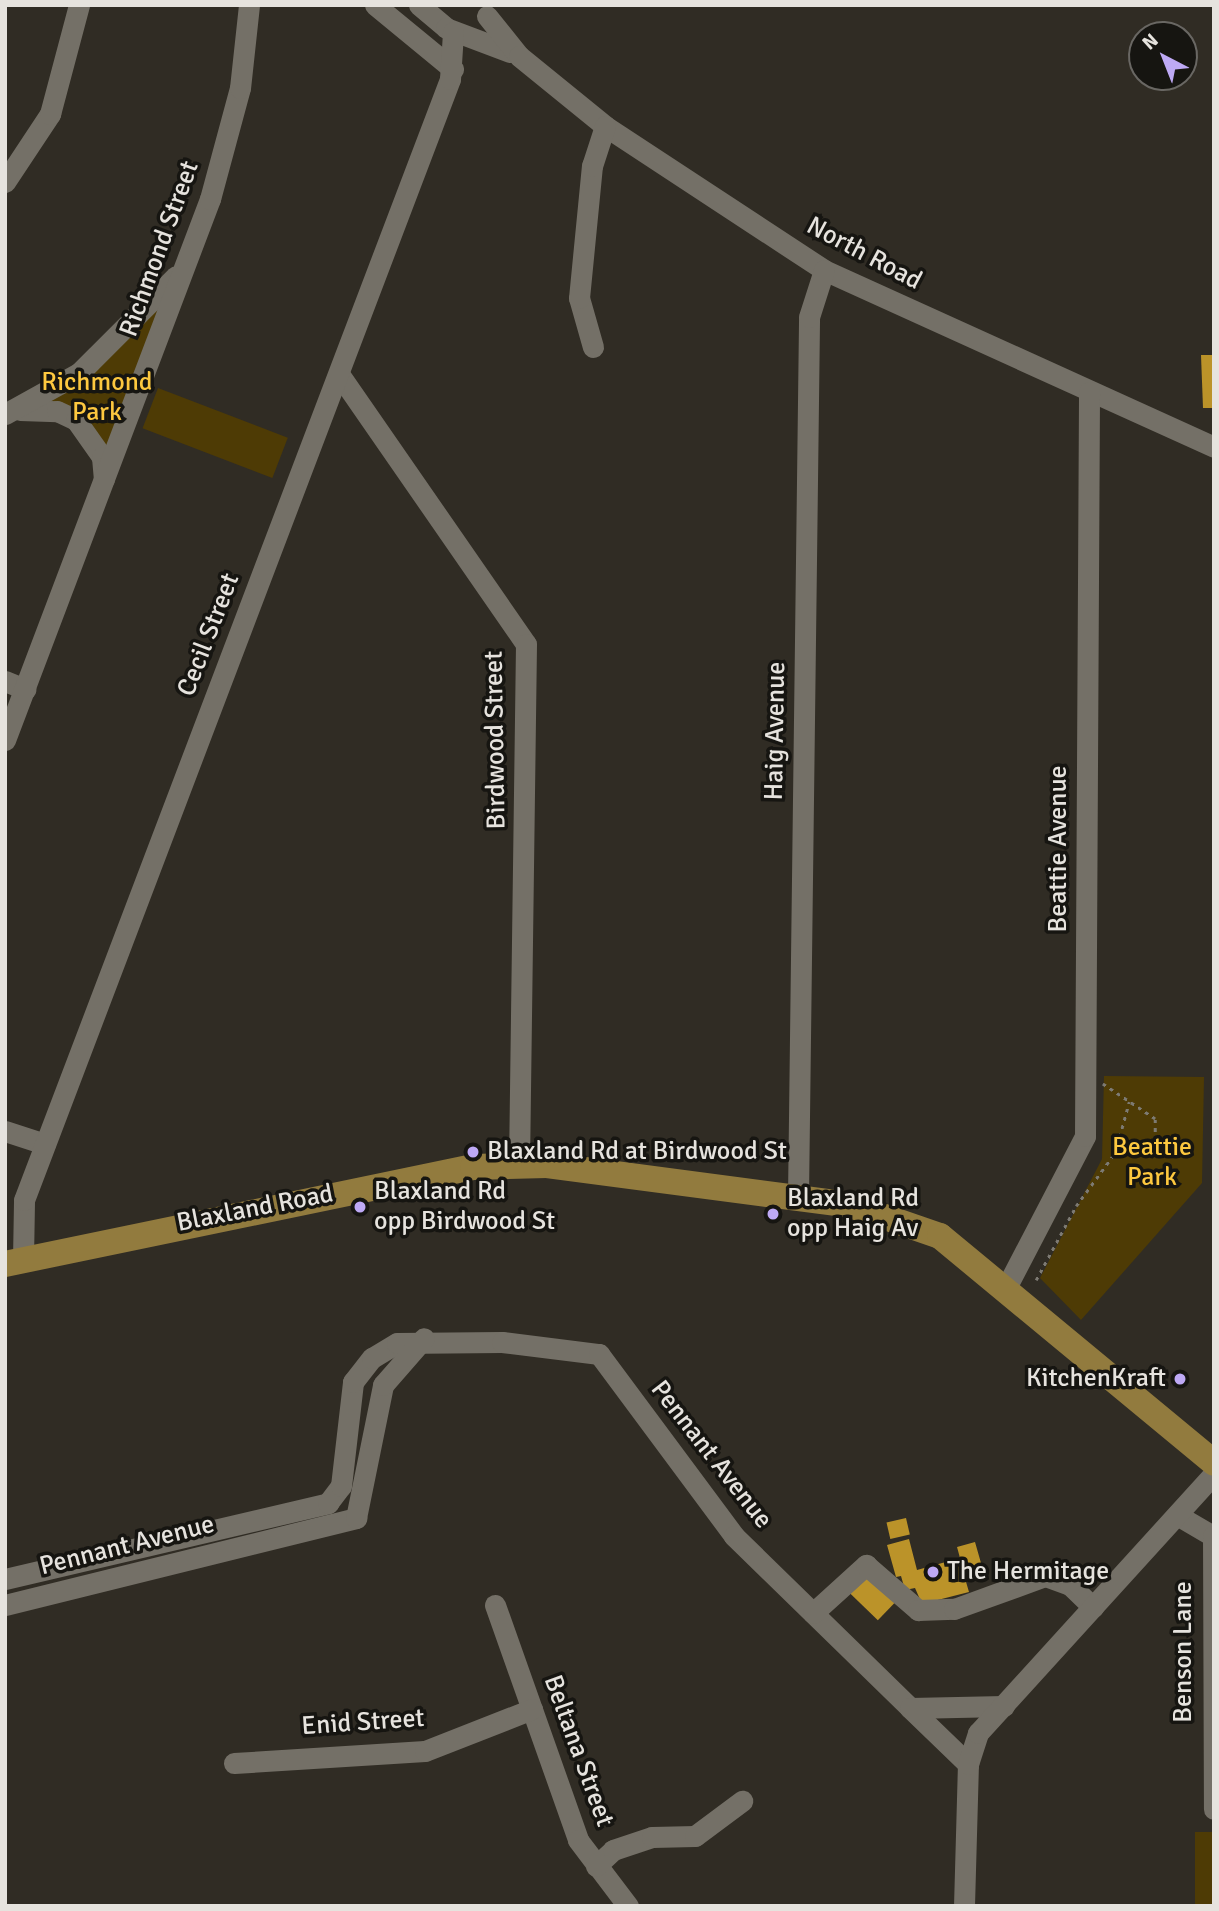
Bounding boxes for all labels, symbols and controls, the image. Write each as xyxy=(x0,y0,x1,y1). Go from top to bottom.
north arrow xyxy=(1128,21,1198,91)
text: N xyxy=(1137,29,1163,55)
street label: Richmond Street xyxy=(114,157,206,341)
street label: North Road xyxy=(801,211,927,297)
park label: Richmond Park xyxy=(41,367,153,428)
street label: Cecil Street xyxy=(171,569,247,701)
street label: Birdwood Street xyxy=(479,650,513,830)
street label: Haig Avenue xyxy=(759,661,793,801)
street label: Beattie Avenue xyxy=(1043,765,1075,933)
park label: Beattie Park xyxy=(1112,1132,1192,1194)
place label: Blaxland Rd at Birdwood St xyxy=(487,1136,787,1168)
marker: Blaxland Rd at Birdwood St xyxy=(465,1144,481,1160)
place label: Blaxland Rd opp Birdwood St xyxy=(374,1176,555,1238)
street label: Blaxland Road xyxy=(174,1179,336,1239)
place label: Blaxland Rd opp Haig Av xyxy=(787,1183,919,1244)
marker: Blaxland Rd opp Birdwood St xyxy=(352,1199,368,1215)
marker: Blaxland Rd opp Haig Av xyxy=(765,1206,781,1222)
place label: KitchenKraft xyxy=(1026,1363,1166,1395)
marker: KitchenKraft xyxy=(1172,1371,1188,1387)
street label: Pennant Avenue xyxy=(644,1375,778,1535)
street label: Pennant Avenue xyxy=(36,1509,218,1583)
place label: The Hermitage xyxy=(947,1556,1109,1588)
marker: The Hermitage xyxy=(925,1564,941,1580)
street label: Benson Lane xyxy=(1168,1581,1200,1723)
street label: Beltana Street xyxy=(536,1671,620,1831)
street label: Enid Street xyxy=(300,1703,426,1743)

